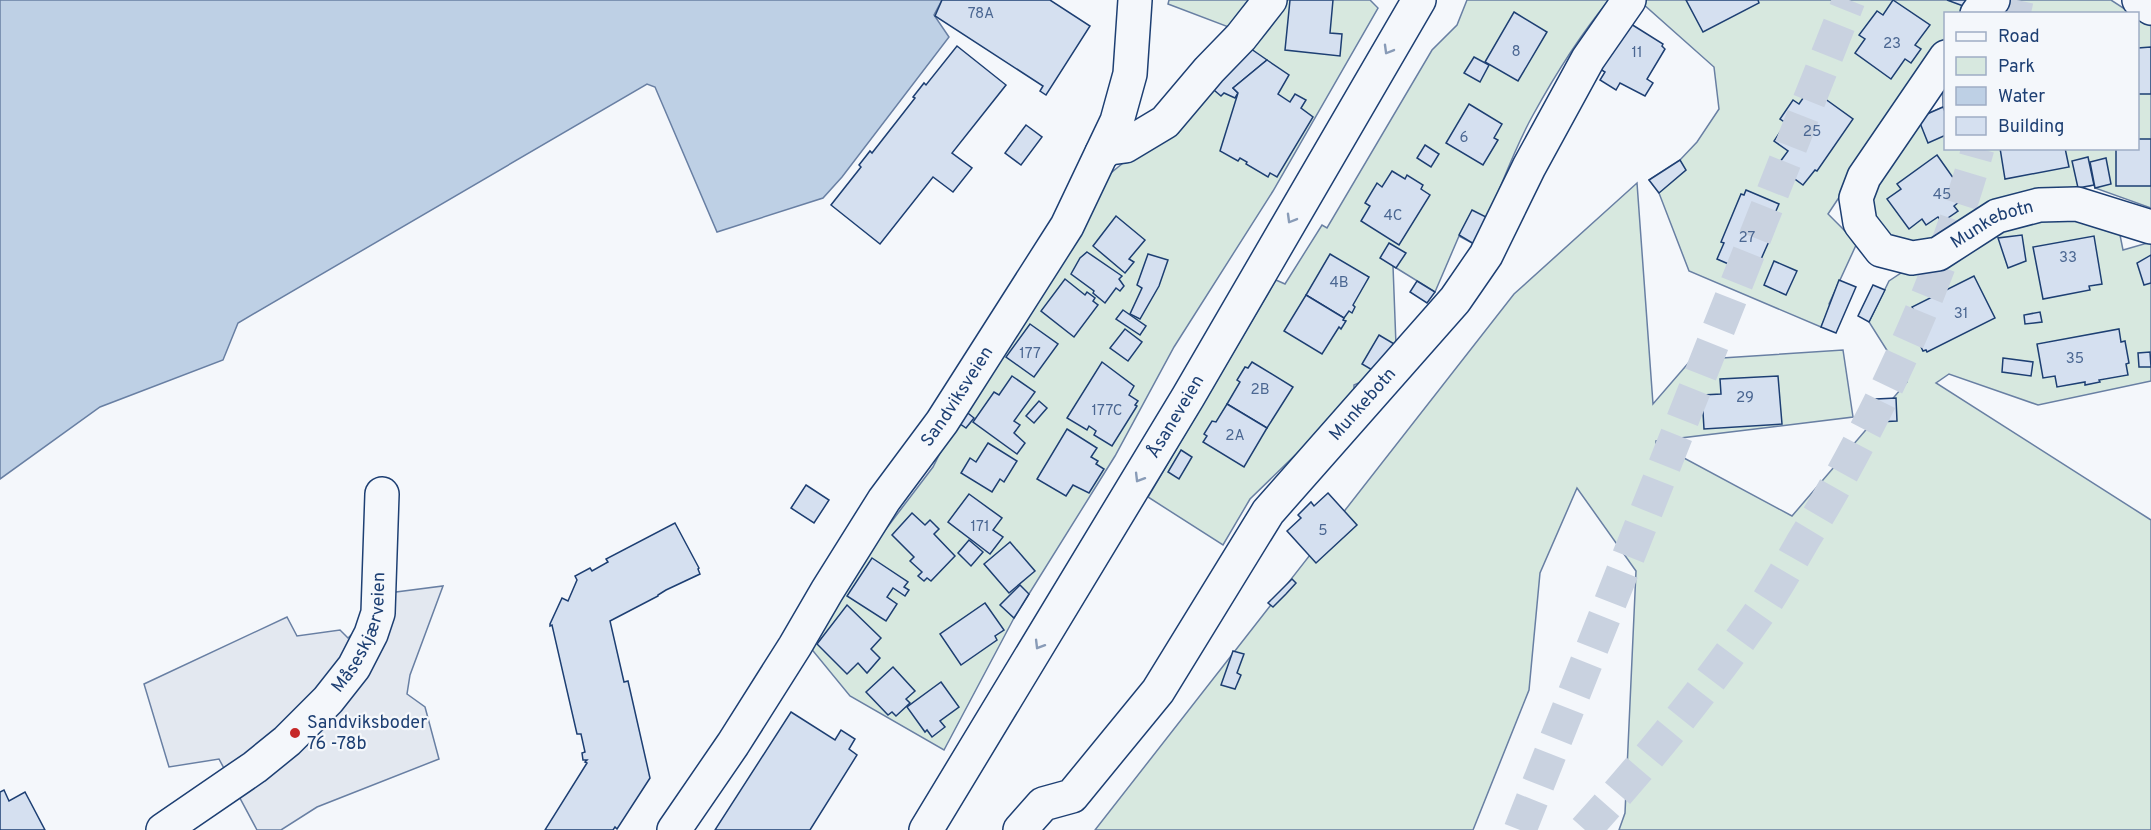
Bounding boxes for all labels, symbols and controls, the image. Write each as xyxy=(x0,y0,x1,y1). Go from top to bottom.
house number: 78A xyxy=(968,5,994,24)
legend xyxy=(1944,12,2139,150)
text: Road xyxy=(1998,26,2040,49)
house number: 23 xyxy=(1883,35,1901,54)
house number: 8 xyxy=(1511,43,1521,62)
one-way arrow xyxy=(1384,44,1396,54)
house number: 11 xyxy=(1631,44,1643,63)
text: Park xyxy=(1998,56,2035,79)
text: Water xyxy=(1998,86,2045,109)
text: Building xyxy=(1998,116,2064,139)
house number: 25 xyxy=(1803,123,1821,142)
house number: 6 xyxy=(1460,129,1469,148)
house number: 45 xyxy=(1933,186,1951,205)
street label: Munkebotn xyxy=(1946,195,2036,254)
house number: 4C xyxy=(1383,207,1403,226)
one-way arrow xyxy=(1287,213,1298,223)
house number: 27 xyxy=(1739,229,1756,248)
house number: 33 xyxy=(2059,249,2077,268)
house number: 4B xyxy=(1329,274,1349,293)
house number: 31 xyxy=(1954,305,1968,324)
street label: Sandviksveien xyxy=(916,342,999,452)
house number: 177 xyxy=(1019,345,1041,364)
house number: 35 xyxy=(2066,350,2084,369)
street label: Munkebotn xyxy=(1324,363,1401,446)
street label: Åsaneveien xyxy=(1142,371,1210,463)
house number: 2B xyxy=(1250,381,1270,400)
house number: 29 xyxy=(1736,389,1754,408)
house number: 177C xyxy=(1092,402,1122,421)
house number: 2A xyxy=(1225,427,1245,446)
one-way arrow xyxy=(1135,472,1147,482)
house number: 171 xyxy=(970,518,990,537)
house number: 5 xyxy=(1318,522,1328,541)
street label: Måseskjærveien xyxy=(327,572,391,697)
one-way arrow xyxy=(1034,639,1046,649)
place label: Sandviksboder 76 -78b xyxy=(307,712,427,756)
marker: Sandviksboder 76 -78b xyxy=(288,726,302,740)

